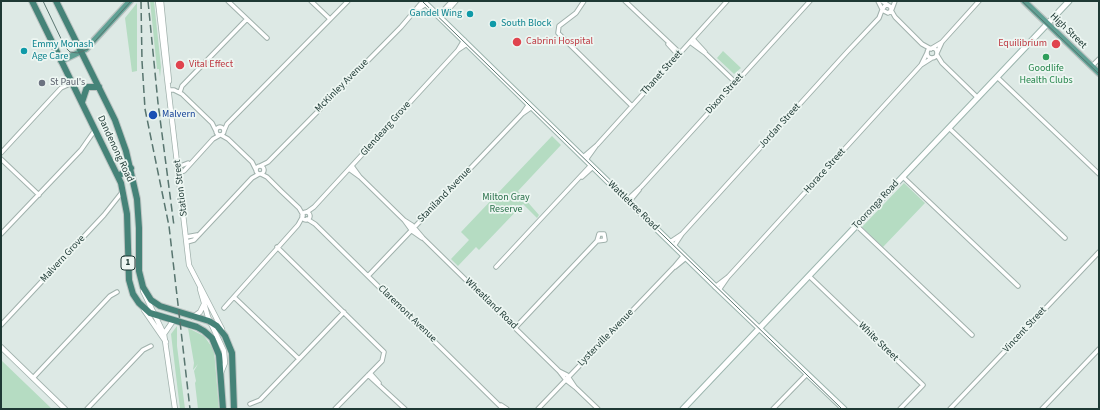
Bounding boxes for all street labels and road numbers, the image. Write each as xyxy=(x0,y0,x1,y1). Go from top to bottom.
street label: High Street xyxy=(1047,11,1089,51)
street label: Thanet Street xyxy=(639,48,685,98)
street label: McKinley Avenue xyxy=(313,57,371,115)
street label: Dixon Street xyxy=(704,71,746,117)
street label: Glendearg Grove xyxy=(358,99,414,159)
street label: Jordan Street xyxy=(757,101,803,151)
street label: Dandenong Road xyxy=(94,114,136,184)
street label: Horace Street xyxy=(802,146,848,196)
street label: Station Street xyxy=(172,159,190,217)
street label: Staniland Avenue xyxy=(415,165,475,225)
street label: Tooronga Road xyxy=(850,178,902,232)
street label: Wattletree Road xyxy=(605,179,661,233)
street label: Malvern Grove xyxy=(38,233,88,285)
road number: 1 xyxy=(121,256,135,270)
street label: Wheatland Road xyxy=(462,276,520,332)
street label: Claremont Avenue xyxy=(375,283,439,345)
street label: Vincent Street xyxy=(1001,305,1049,355)
street label: Lysterville Avenue xyxy=(576,307,636,369)
street label: White Street xyxy=(855,320,901,364)

